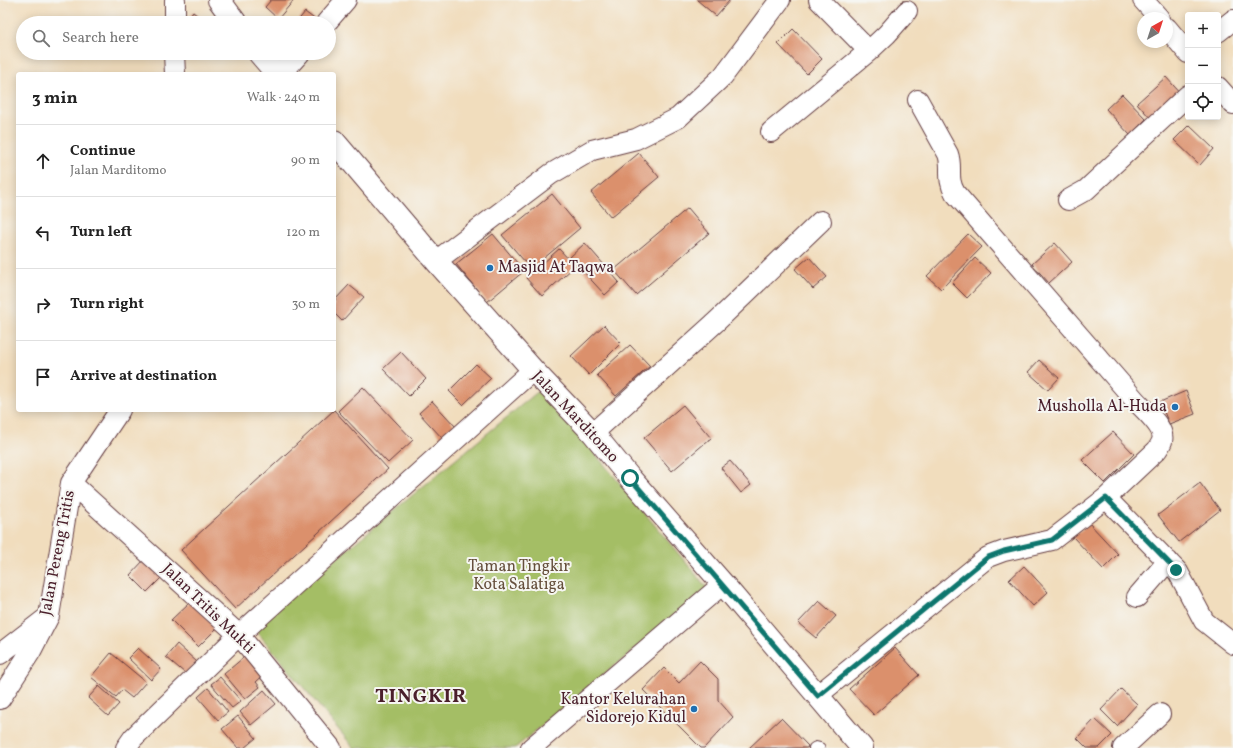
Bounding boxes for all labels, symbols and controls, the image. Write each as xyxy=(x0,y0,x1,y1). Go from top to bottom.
north arrow xyxy=(1137,12,1173,48)
map controls xyxy=(1185,12,1221,120)
button: + xyxy=(1185,12,1221,48)
search box xyxy=(16,16,336,60)
icon: search xyxy=(30,27,52,49)
text: Search here xyxy=(62,28,139,49)
button: − xyxy=(1185,48,1221,84)
button: locate xyxy=(1185,84,1221,120)
text: 3 min xyxy=(32,87,78,110)
text: Walk · 240 m xyxy=(247,89,320,107)
text: Continue xyxy=(70,141,135,162)
icon: ahead xyxy=(32,150,54,172)
text: 90 m xyxy=(291,152,320,170)
text: Jalan Marditomo xyxy=(70,162,167,180)
icon: left xyxy=(32,222,54,244)
text: Turn left xyxy=(70,222,132,243)
text: 120 m xyxy=(286,224,320,242)
place label: Masjid At Taqwa xyxy=(498,257,614,279)
marker: Masjid At Taqwa xyxy=(485,263,495,273)
icon: right xyxy=(32,294,54,316)
text: Turn right xyxy=(70,294,144,315)
text: 30 m xyxy=(292,296,320,314)
icon: arrive xyxy=(32,366,54,388)
text: Arrive at destination xyxy=(70,366,217,387)
street label: Jalan Marditomo xyxy=(526,366,624,468)
place label: Musholla Al-Huda xyxy=(1038,396,1167,418)
marker: Musholla Al-Huda xyxy=(1170,402,1180,412)
route start xyxy=(621,469,639,487)
street label: Jalan Pereng Tritis xyxy=(35,488,81,618)
park label: Taman Tingkir Kota Salatiga xyxy=(468,556,570,596)
street label: Jalan Tritis Mukti xyxy=(157,559,260,659)
route end xyxy=(1167,561,1185,579)
district label: TINGKIR xyxy=(375,683,467,711)
place label: Kantor Kelurahan Sidorejo Kidul xyxy=(560,689,686,729)
marker: Kantor Kelurahan Sidorejo Kidul xyxy=(689,704,699,714)

